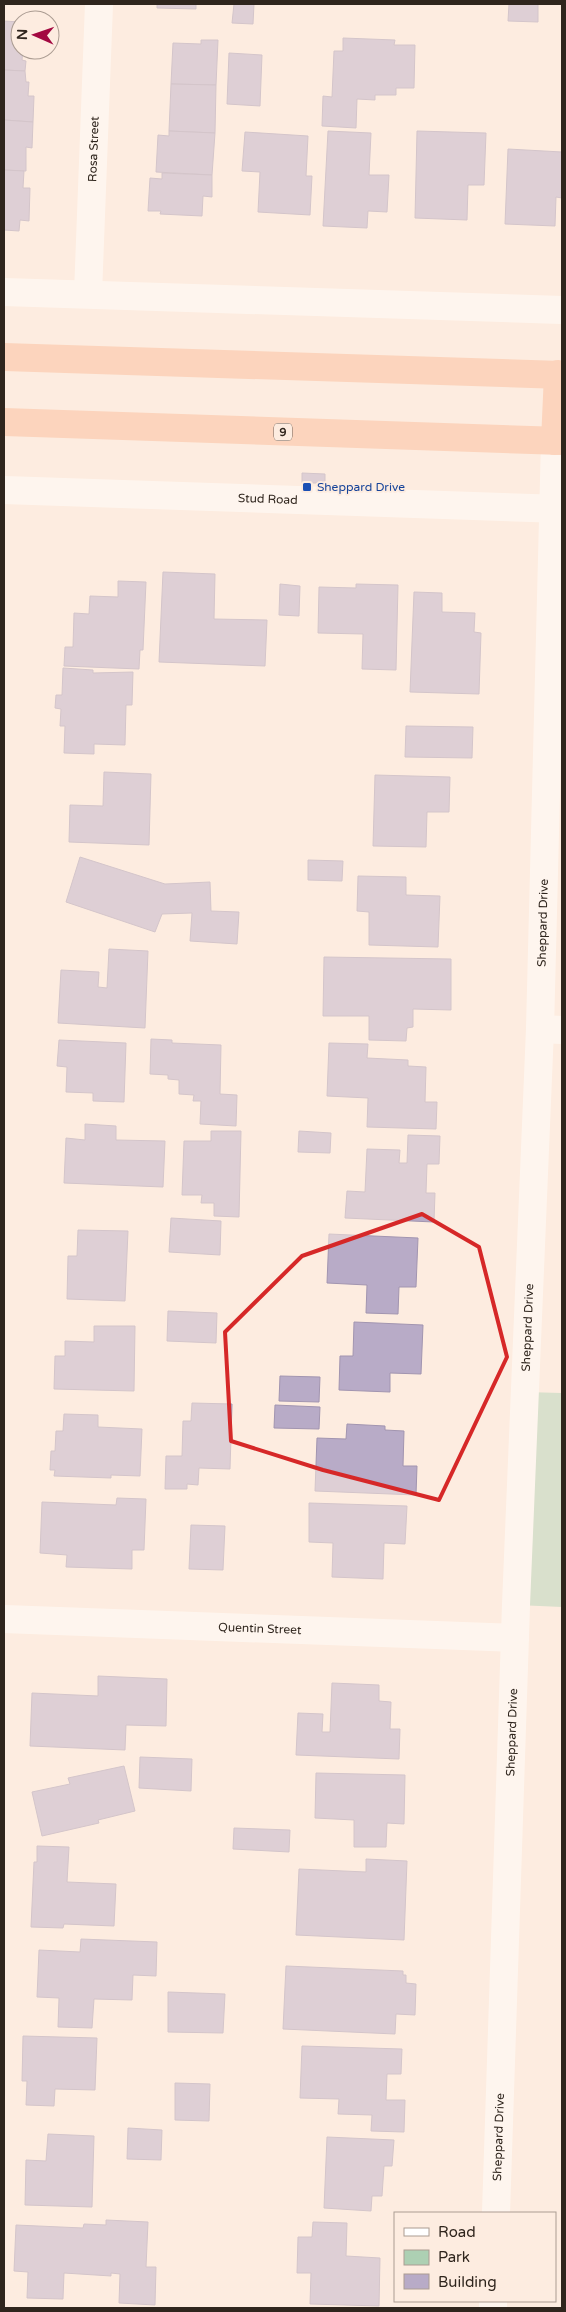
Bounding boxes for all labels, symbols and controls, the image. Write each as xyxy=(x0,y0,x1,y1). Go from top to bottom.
north arrow xyxy=(10,10,60,60)
text: N xyxy=(14,29,31,40)
street label: Rosa Street xyxy=(85,116,102,182)
road number: 9 xyxy=(274,424,292,441)
place label: Sheppard Drive xyxy=(317,480,405,494)
marker: Sheppard Drive xyxy=(301,481,313,493)
street label: Stud Road xyxy=(238,491,298,507)
street label: Sheppard Drive xyxy=(535,878,551,967)
street label: Sheppard Drive xyxy=(519,1283,536,1372)
street label: Quentin Street xyxy=(218,1620,302,1637)
street label: Sheppard Drive xyxy=(503,1688,520,1776)
street label: Sheppard Drive xyxy=(490,2093,507,2181)
legend xyxy=(394,2212,556,2302)
text: Road xyxy=(438,2223,476,2241)
text: Park xyxy=(438,2248,470,2266)
text: Building xyxy=(438,2273,497,2291)

